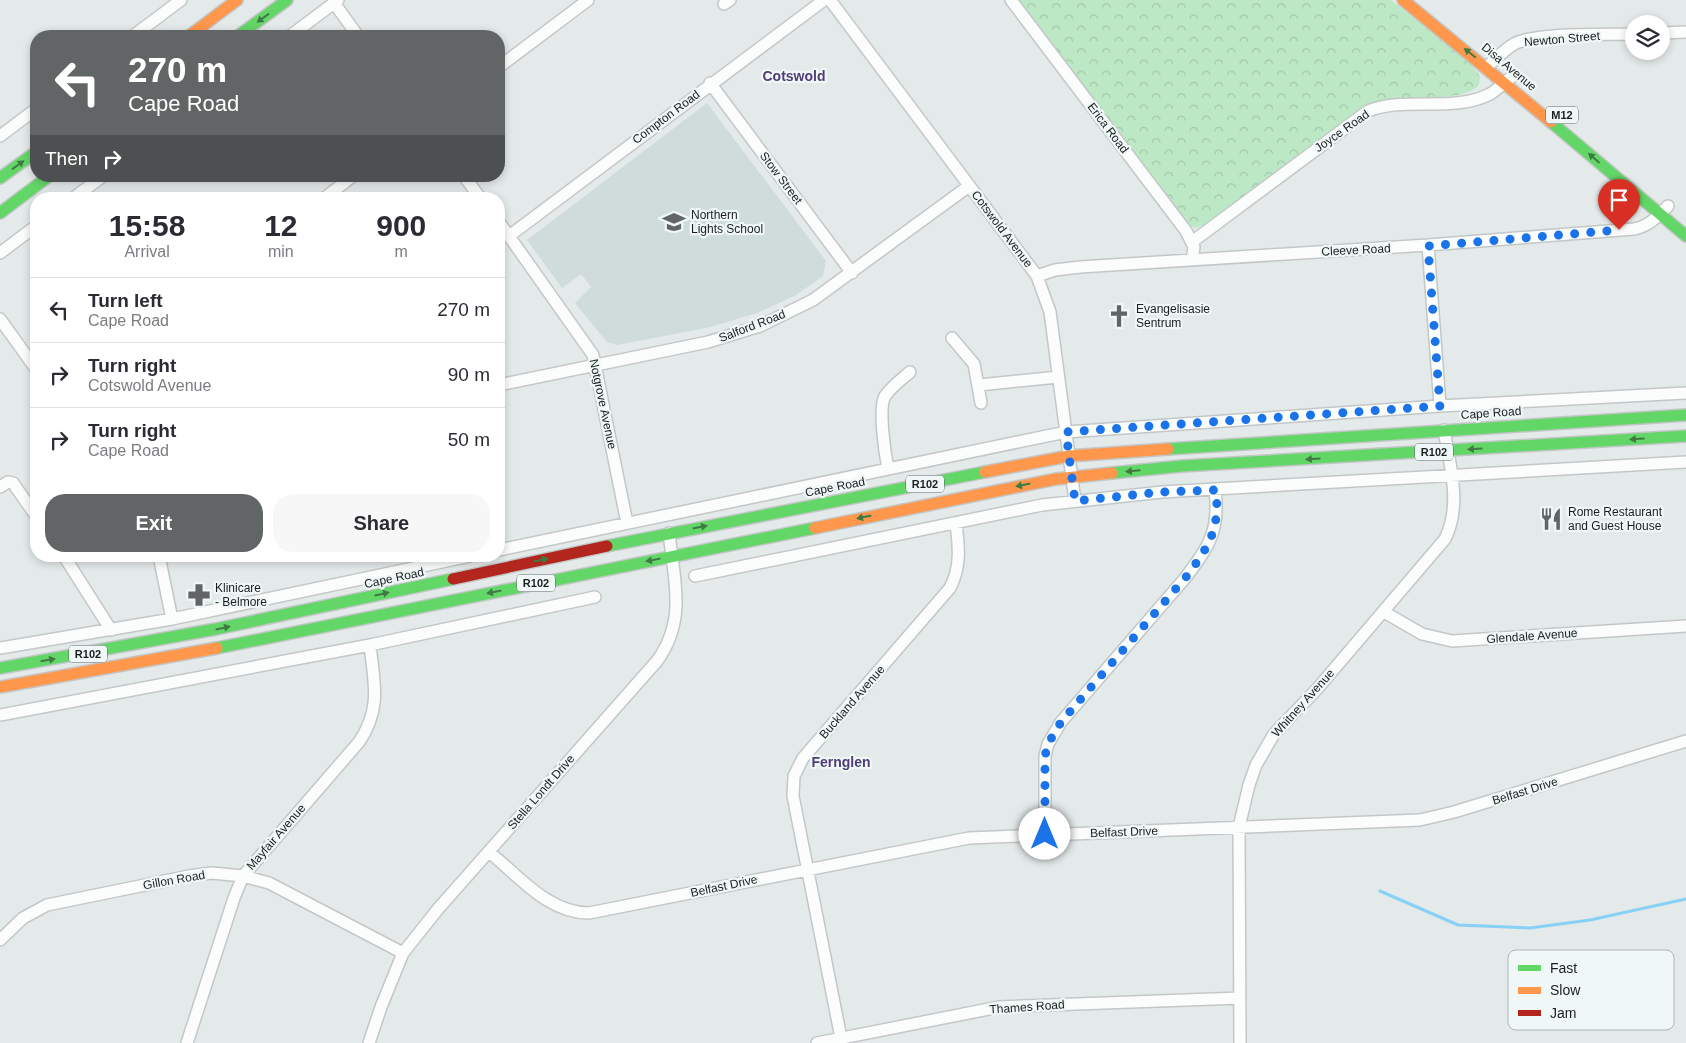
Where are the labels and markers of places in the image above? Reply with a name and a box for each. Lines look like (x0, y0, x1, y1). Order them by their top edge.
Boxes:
pin (1598, 179, 1640, 230)
place label: Northern Lights School (691, 208, 763, 236)
school or university icon: Northern Lights School (661, 209, 687, 235)
place label: Evangelisasie Sentrum (1136, 302, 1210, 330)
church icon: Evangelisasie Sentrum (1106, 303, 1132, 329)
place label: Rome Restaurant and Guest House (1568, 505, 1663, 533)
restaurant icon: Rome Restaurant and Guest House (1538, 506, 1564, 532)
place label: Klinicare - Belmore (215, 581, 267, 609)
pharmacy icon: Klinicare - Belmore (186, 582, 212, 608)

